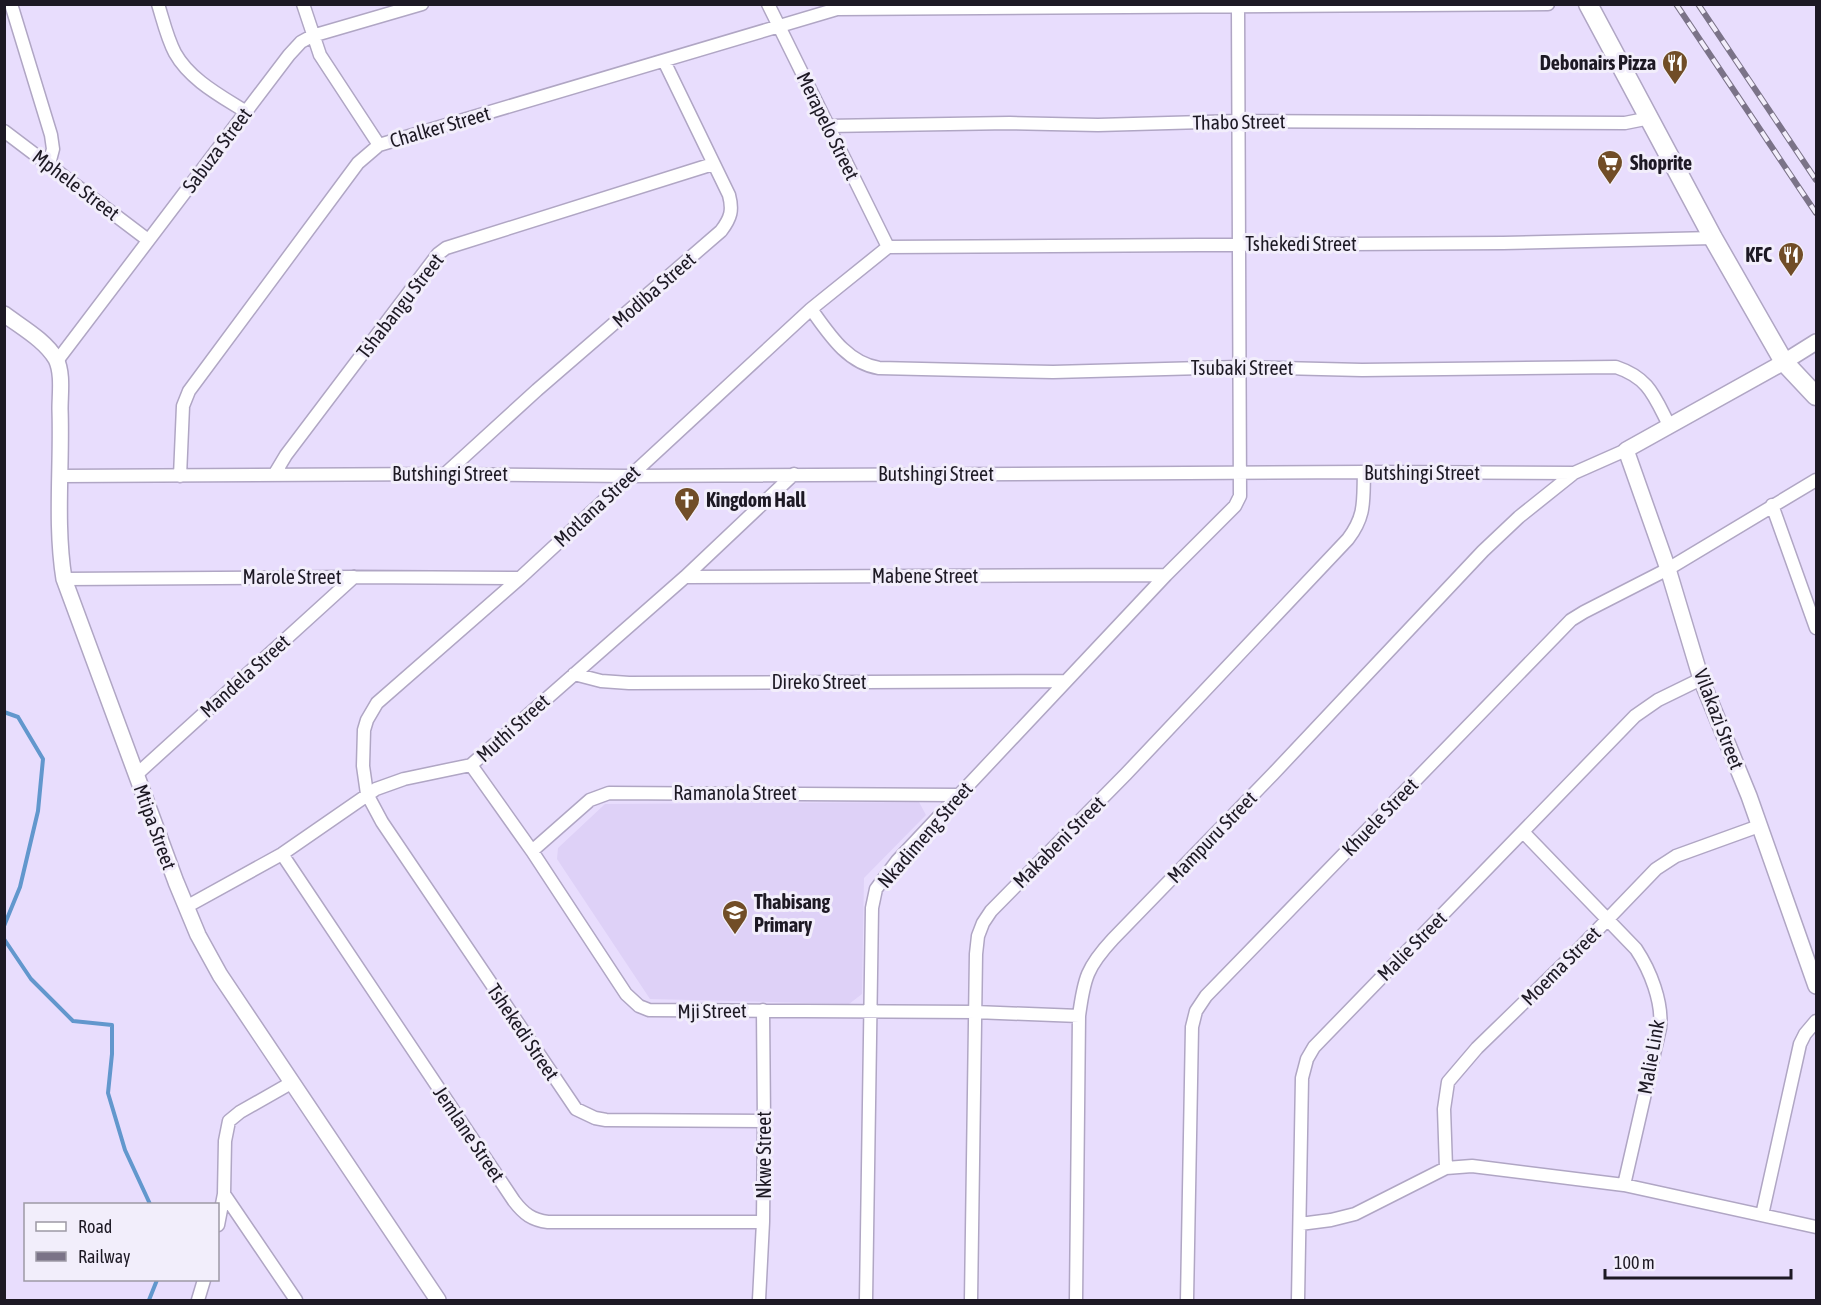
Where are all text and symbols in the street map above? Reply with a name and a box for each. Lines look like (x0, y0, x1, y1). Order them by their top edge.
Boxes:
restaurant icon: Debonairs Pizza (1660, 48, 1690, 86)
place label: Debonairs Pizza (1540, 51, 1656, 74)
street label: Merapelo Street (792, 68, 865, 184)
street label: Chalker Street (387, 101, 493, 152)
street label: Sabuza Street (177, 103, 256, 197)
street label: Thabo Street (1192, 109, 1286, 134)
street label: Mphele Street (28, 145, 124, 225)
supermarket icon: Shoprite (1595, 148, 1625, 186)
place label: Shoprite (1630, 151, 1692, 174)
street label: Tshekedi Street (1245, 232, 1357, 255)
restaurant icon: KFC (1776, 240, 1806, 278)
place label: KFC (1745, 243, 1772, 266)
street label: Modiba Street (608, 247, 700, 332)
street label: Tshabangu Street (351, 248, 448, 363)
street label: Tsubaki Street (1191, 356, 1293, 379)
street label: Motlana Street (549, 460, 644, 551)
street label: Butshingi Street (1364, 461, 1480, 484)
street label: Butshingi Street (392, 462, 508, 485)
street label: Butshingi Street (878, 462, 994, 485)
church icon: Kingdom Hall (672, 485, 702, 523)
place label: Kingdom Hall (706, 488, 807, 511)
street label: Mabene Street (872, 564, 979, 587)
street label: Marole Street (243, 565, 342, 588)
street label: Mandela Street (195, 629, 294, 722)
street label: Vilakazi Street (1690, 665, 1749, 772)
street label: Direko Street (771, 670, 867, 693)
street label: Muthi Street (472, 689, 554, 766)
street label: Khuele Street (1337, 773, 1422, 860)
street label: Nkadimeng Street (873, 777, 977, 892)
street label: Mtipa Street (129, 781, 182, 873)
street label: Ramanola Street (673, 781, 797, 804)
street label: Mampuru Street (1162, 786, 1261, 887)
street label: Makabeni Street (1008, 791, 1109, 892)
place label: Thabisang Primary (754, 890, 831, 936)
school or university icon: Thabisang Primary (720, 898, 750, 936)
street label: Malie Street (1372, 906, 1451, 985)
street label: Moema Street (1516, 921, 1605, 1010)
street label: Tshekedi Street (483, 979, 564, 1085)
street label: Mji Street (677, 998, 747, 1023)
street label: Malie Link (1633, 1018, 1668, 1096)
street label: Jemlane Street (429, 1082, 510, 1186)
street label: Nkwe Street (752, 1111, 775, 1199)
legend (24, 1203, 219, 1281)
text: Road (78, 1216, 112, 1237)
scale bar (1605, 1242, 1791, 1280)
text: Railway (78, 1246, 130, 1267)
text: 100 m (1614, 1252, 1655, 1273)

